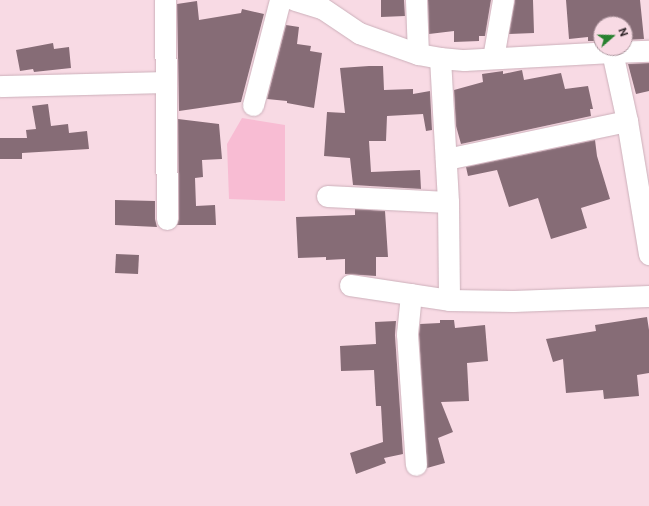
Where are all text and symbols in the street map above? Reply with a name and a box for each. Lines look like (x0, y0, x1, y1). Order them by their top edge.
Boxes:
north arrow (593, 16, 633, 56)
text: N (616, 26, 631, 38)

